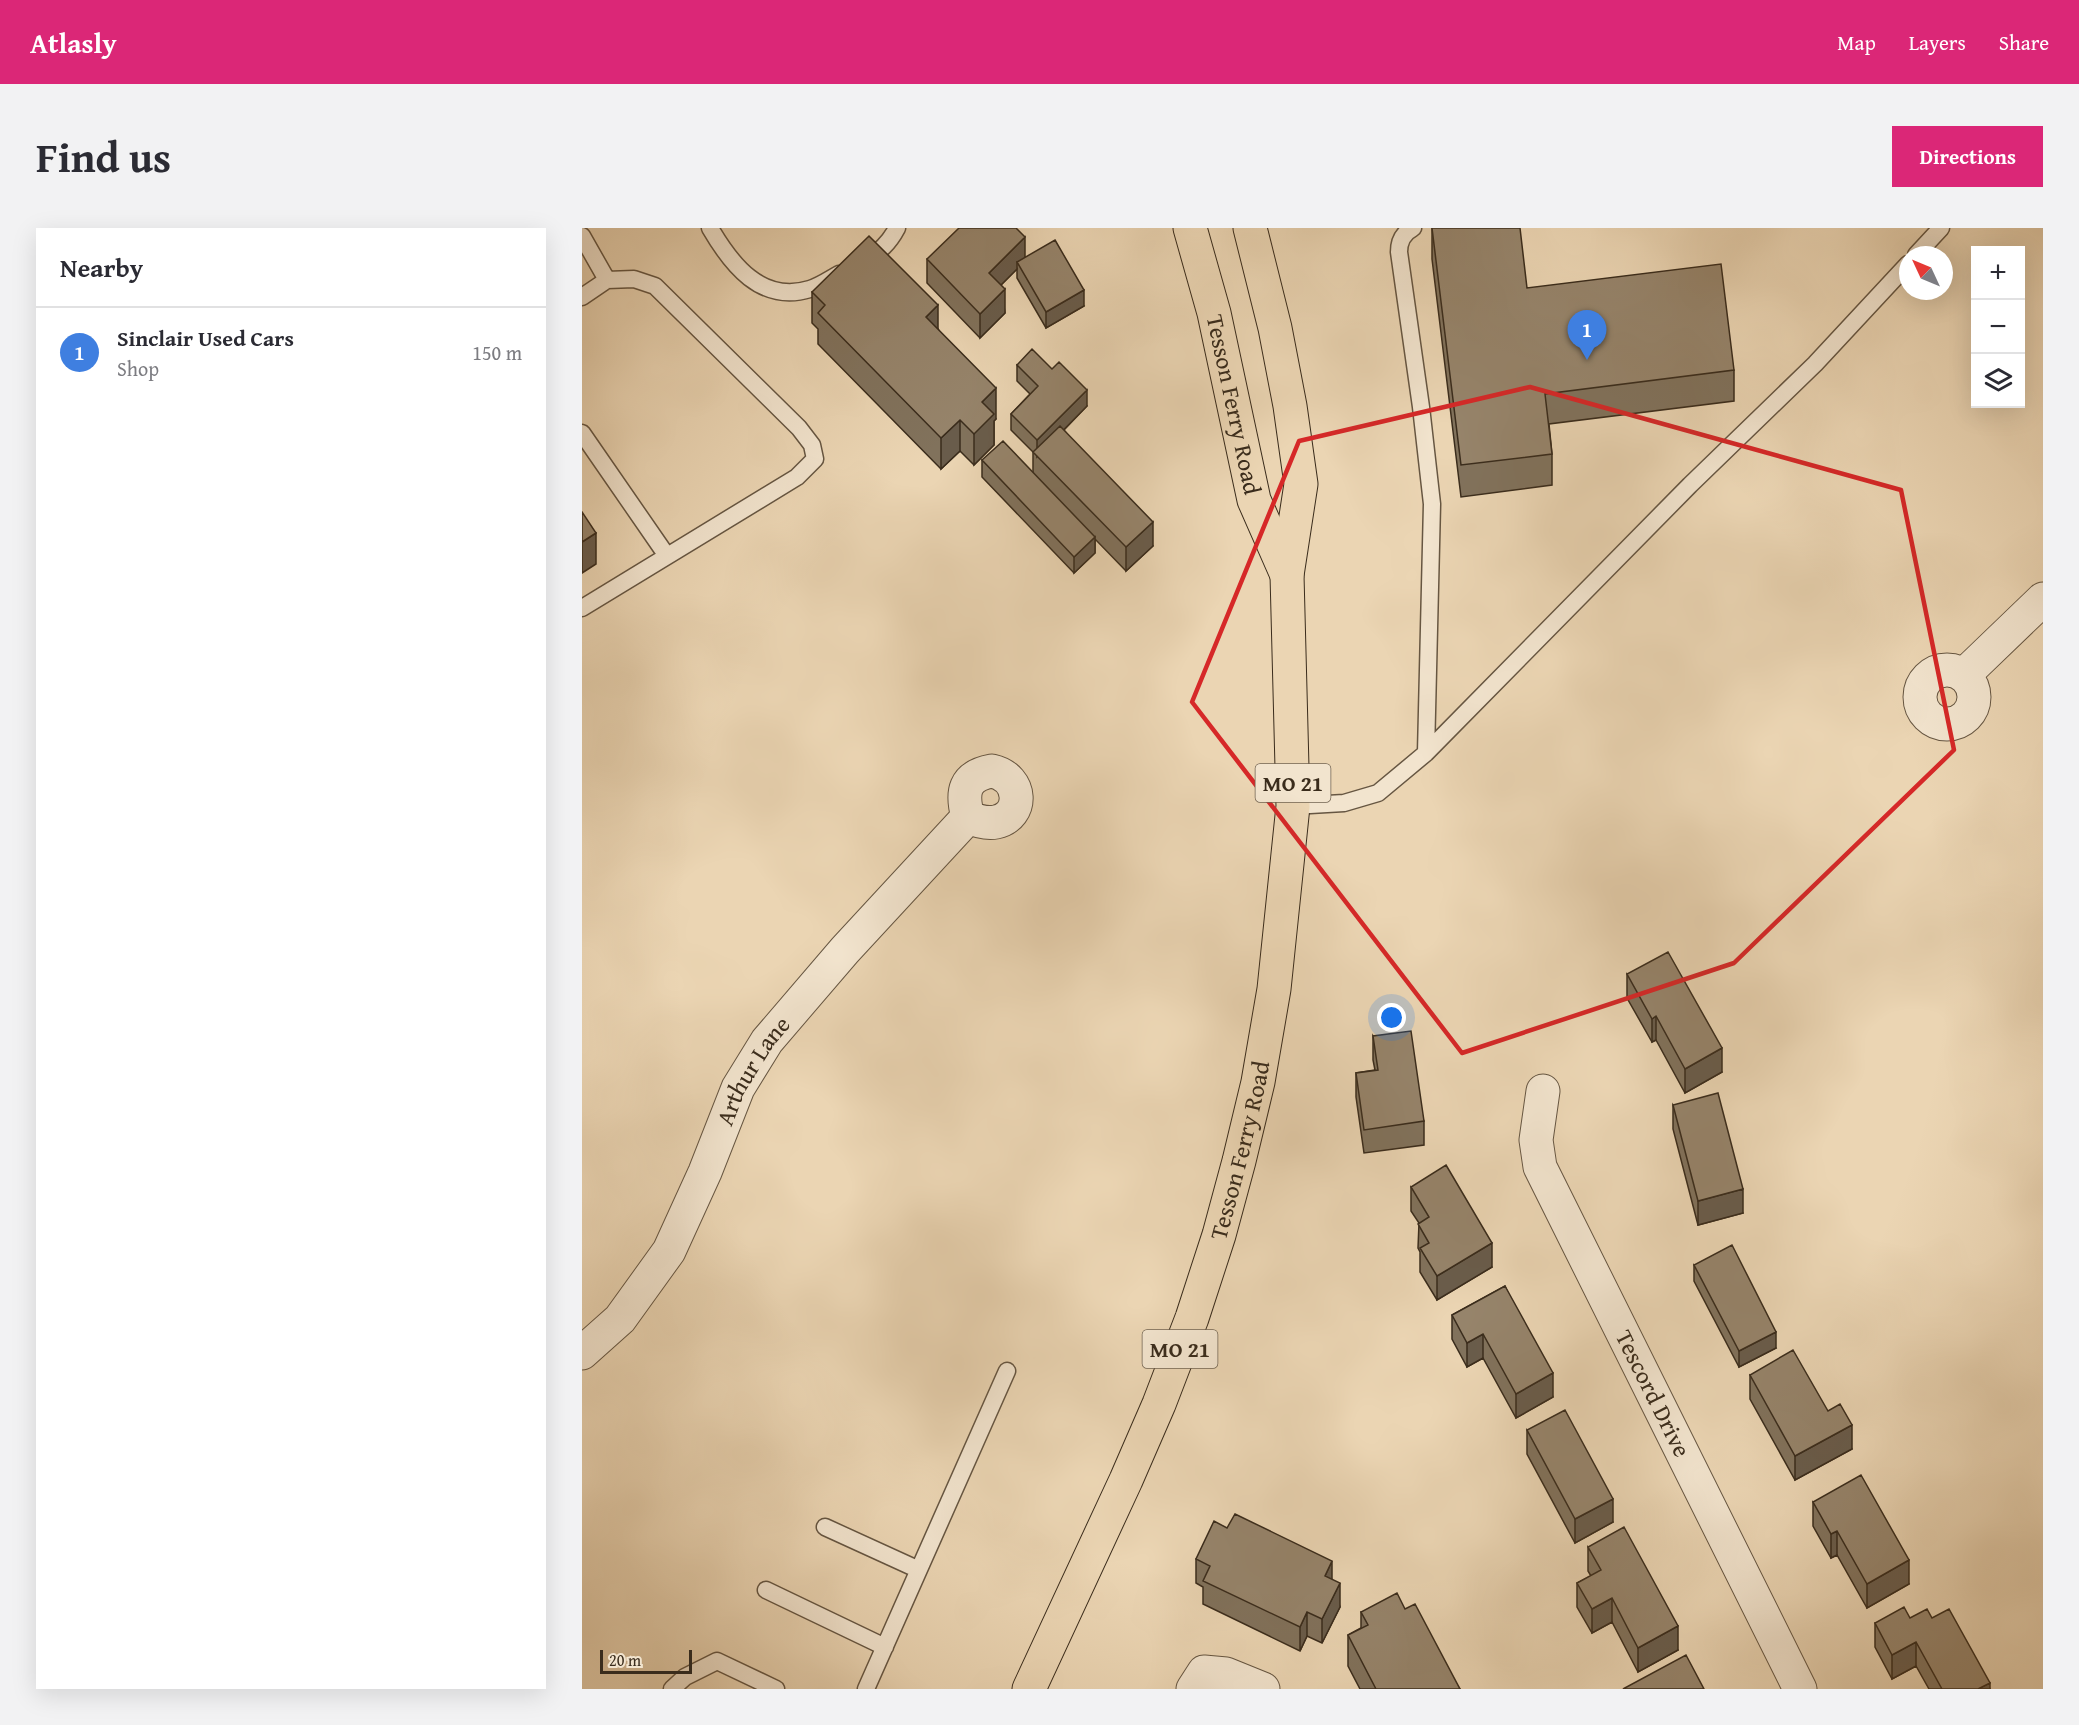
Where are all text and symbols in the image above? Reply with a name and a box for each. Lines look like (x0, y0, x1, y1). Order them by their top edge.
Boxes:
text: Atlasly (30, 22, 117, 63)
text: Map (1837, 27, 1876, 58)
text: Layers (1909, 27, 1966, 58)
text: Share (1999, 27, 2049, 58)
text: Find us (36, 126, 171, 187)
button: Directions (1892, 126, 2043, 187)
north arrow (1899, 246, 1953, 300)
map controls (1971, 246, 2025, 408)
button: + (1971, 246, 2025, 300)
text: Nearby (60, 248, 143, 287)
button: − (1971, 300, 2025, 354)
pin: 1 (1568, 310, 1606, 360)
street label: Tesson Ferry Road (1198, 311, 1270, 498)
text: Sinclair Used Cars (117, 322, 294, 354)
text: 1 (74, 338, 85, 367)
text: 150 m (472, 338, 522, 367)
text: Shop (117, 354, 159, 383)
button: layers (1971, 354, 2025, 408)
road number: MO 21 (1256, 764, 1330, 802)
your location (1377, 1003, 1406, 1032)
street label: Arthur Lane (707, 1008, 798, 1131)
street label: Tesson Ferry Road (1201, 1058, 1278, 1244)
street label: Tescord Drive (1607, 1324, 1700, 1463)
road number: MO 21 (1142, 1330, 1218, 1368)
scale bar (600, 1647, 692, 1674)
text: 20 m (609, 1648, 641, 1672)

